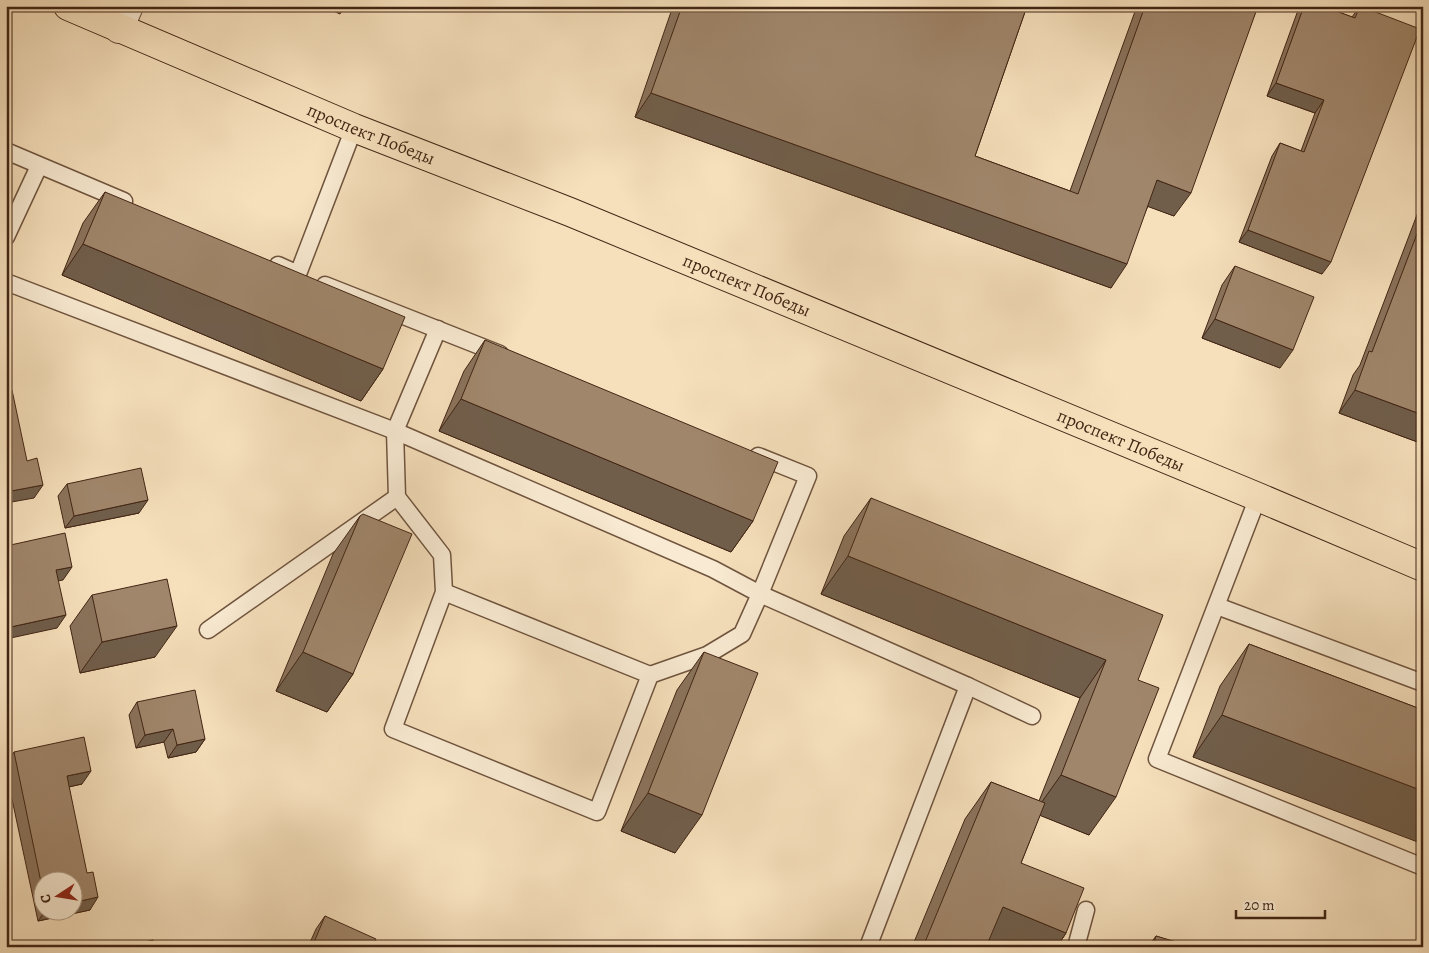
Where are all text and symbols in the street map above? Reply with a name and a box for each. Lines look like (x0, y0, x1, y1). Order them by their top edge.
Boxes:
street label: проспект Победы (303, 97, 439, 170)
street label: проспект Победы (679, 248, 814, 322)
street label: проспект Победы (1053, 403, 1188, 477)
north arrow (32, 870, 82, 920)
scale bar (1236, 888, 1325, 920)
text: С (36, 892, 56, 905)
text: 20 m (1244, 895, 1275, 915)

